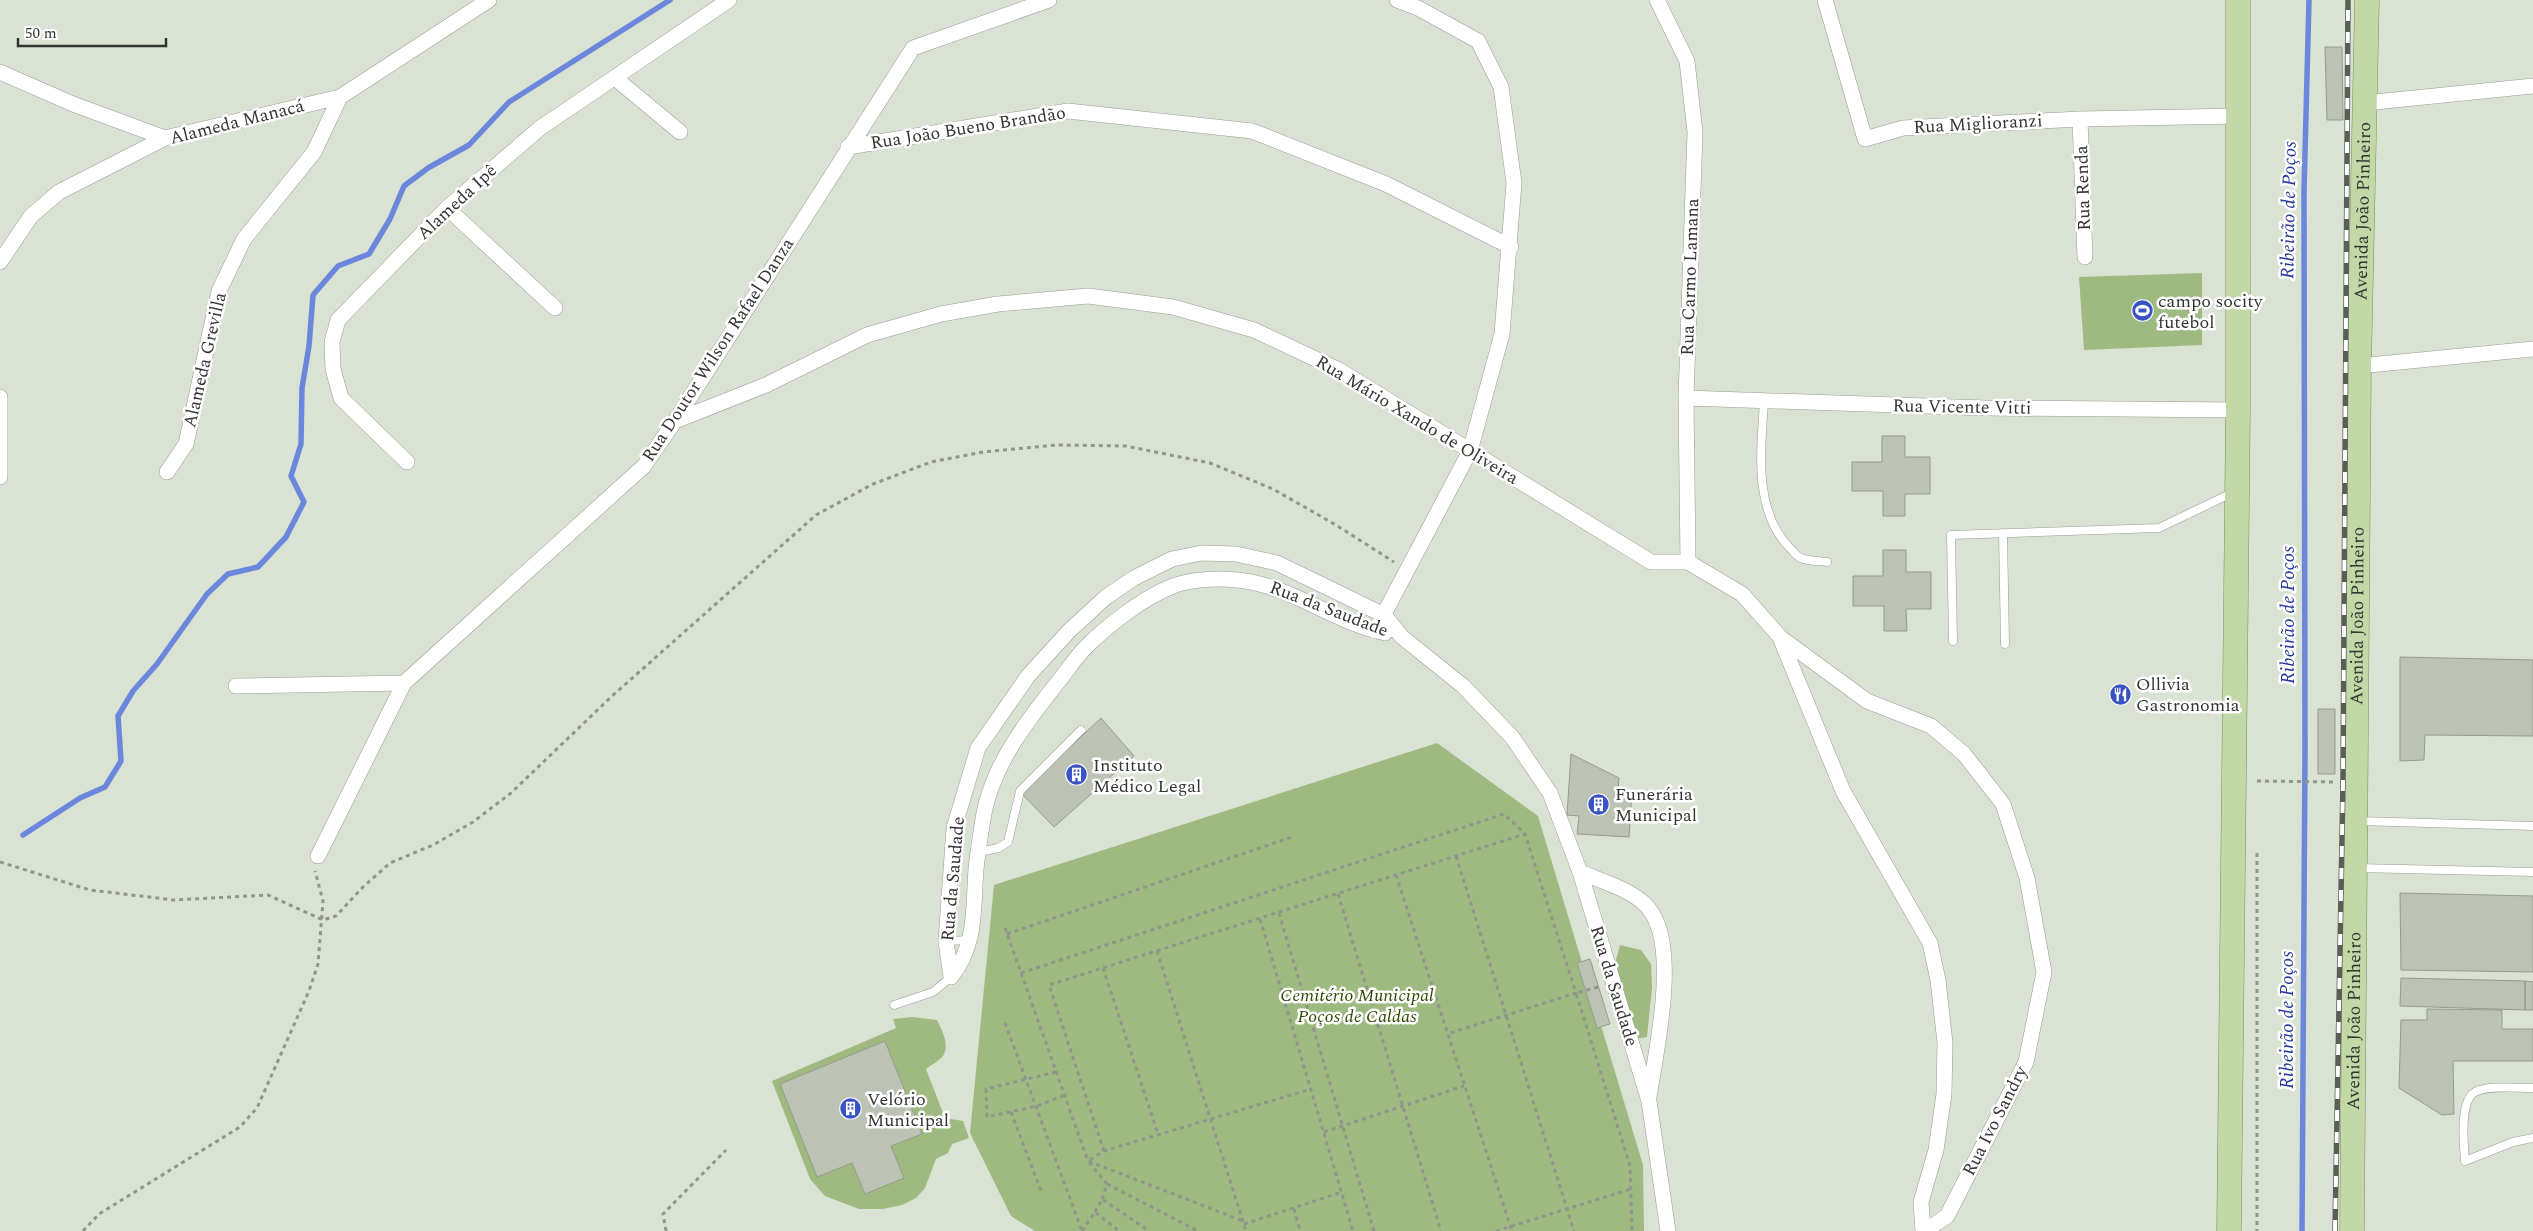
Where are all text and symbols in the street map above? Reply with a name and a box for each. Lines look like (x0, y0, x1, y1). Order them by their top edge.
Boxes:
scale bar (18, 15, 165, 47)
text: 50 m (25, 22, 57, 45)
street label: Alameda Manacá (167, 92, 307, 152)
street label: Rua João Bueno Brandão (869, 99, 1067, 157)
street label: Rua Miglioranzi (1913, 107, 2043, 141)
street label: Avenida João Pinheiro (2347, 122, 2378, 301)
water label: Ribeirão de Poços (2273, 141, 2305, 279)
street label: Rua Renda (2068, 145, 2098, 231)
street label: Alameda Ipê (411, 158, 503, 246)
street label: Rua Carmo Lamana (1674, 198, 1706, 356)
street label: Rua Doutor Wilson Rafael Danza (635, 232, 801, 467)
place label: campo socity futebol (2158, 288, 2264, 336)
street label: Alameda Grevilla (176, 289, 234, 430)
sports icon: campo socity futebol (2130, 299, 2154, 323)
street label: Rua Mário Xando de Oliveira (1310, 348, 1524, 492)
street label: Rua Vicente Vitti (1892, 392, 2032, 422)
street label: Avenida João Pinheiro (2343, 527, 2371, 705)
water label: Ribeirão de Poços (2274, 546, 2303, 684)
street label: Rua da Saudade (1266, 574, 1392, 644)
place label: Ollivia Gastronomia (2136, 671, 2240, 719)
restaurant icon: Ollivia Gastronomia (2108, 682, 2132, 706)
place label: Instituto Médico Legal (1093, 752, 1201, 800)
building icon: Instituto Médico Legal (1065, 763, 1089, 787)
place label: Funerária Municipal (1615, 781, 1697, 829)
building icon: Funerária Municipal (1587, 792, 1611, 816)
street label: Rua da Saudade (934, 815, 972, 943)
street label: Rua da Saudade (1583, 922, 1645, 1050)
street label: Avenida João Pinheiro (2339, 932, 2368, 1110)
water label: Ribeirão de Poços (2273, 951, 2302, 1089)
park label: Cemitério Municipal Poços de Caldas (1280, 982, 1434, 1030)
street label: Rua Ivo Sandry (1956, 1060, 2035, 1181)
place label: Velório Municipal (867, 1086, 949, 1134)
building icon: Velório Municipal (839, 1097, 863, 1121)

